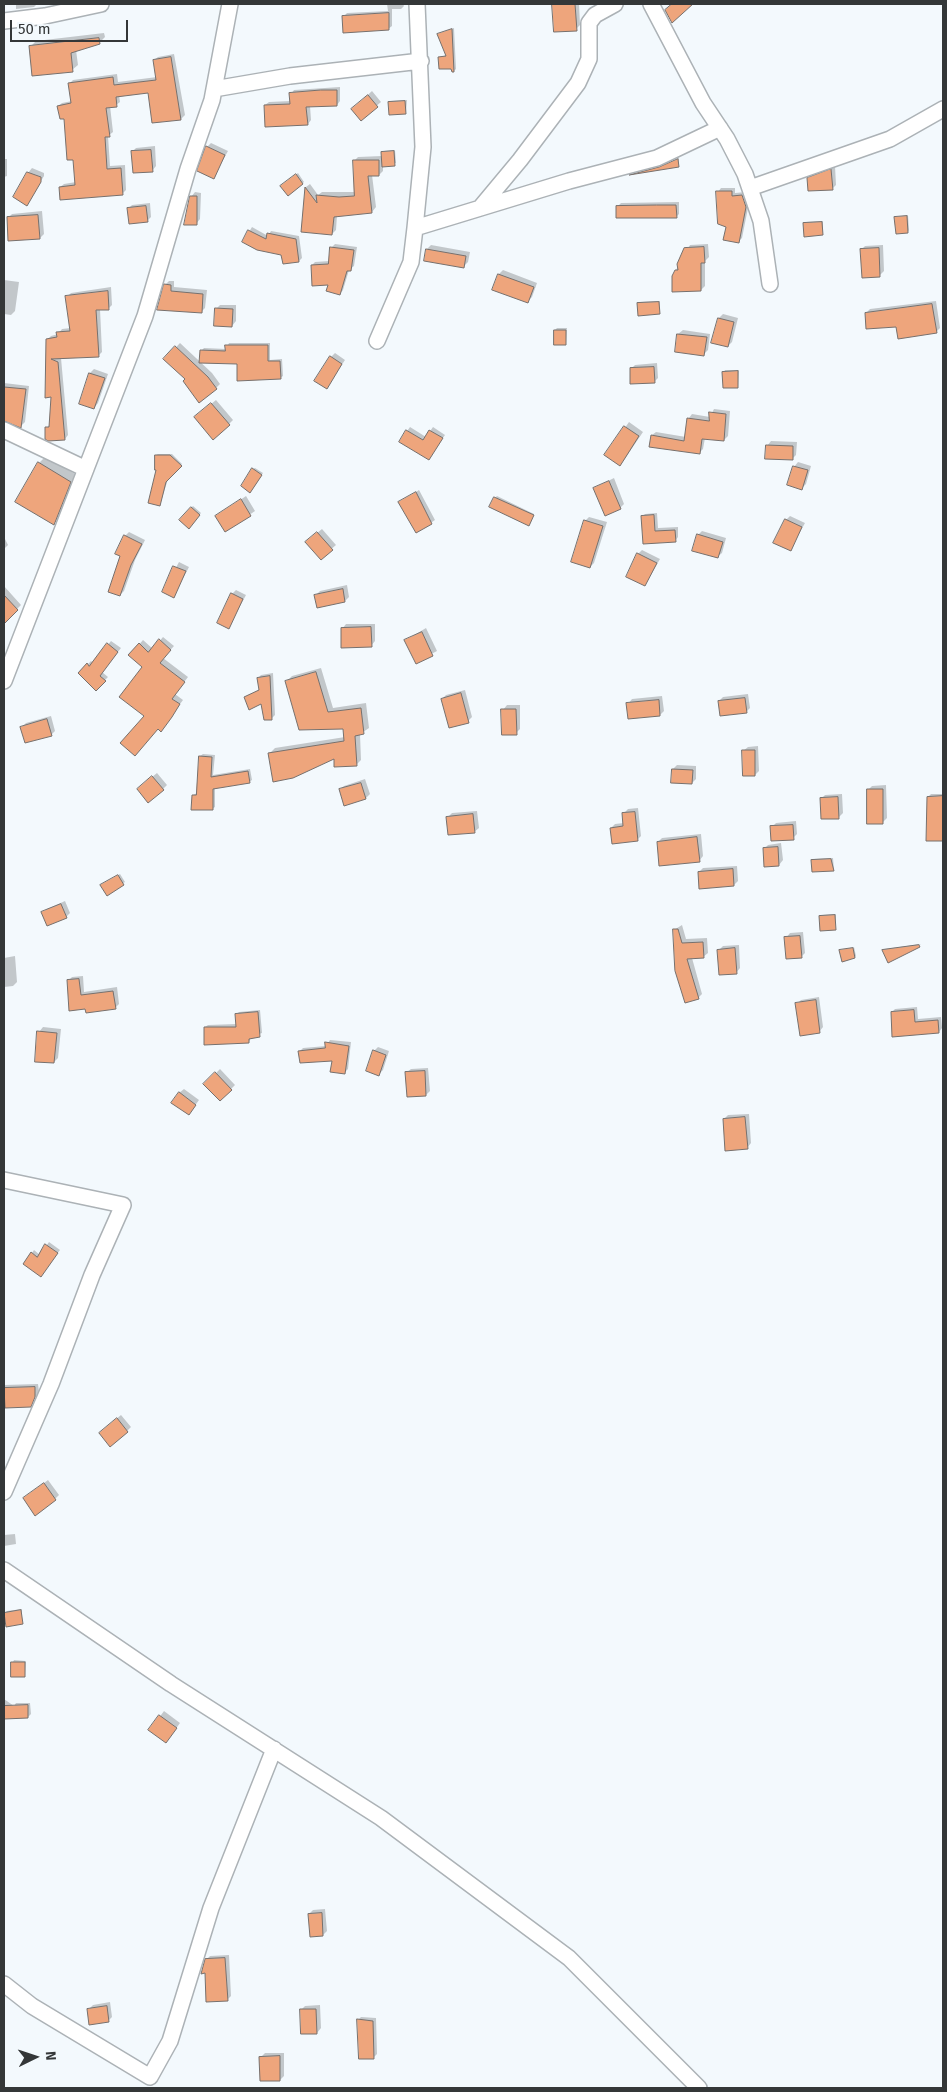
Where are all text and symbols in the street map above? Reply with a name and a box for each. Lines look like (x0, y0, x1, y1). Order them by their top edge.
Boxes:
scale bar (12, 10, 130, 42)
text: 50 m (18, 20, 51, 38)
north arrow (10, 2032, 60, 2082)
text: N (42, 2051, 59, 2061)

